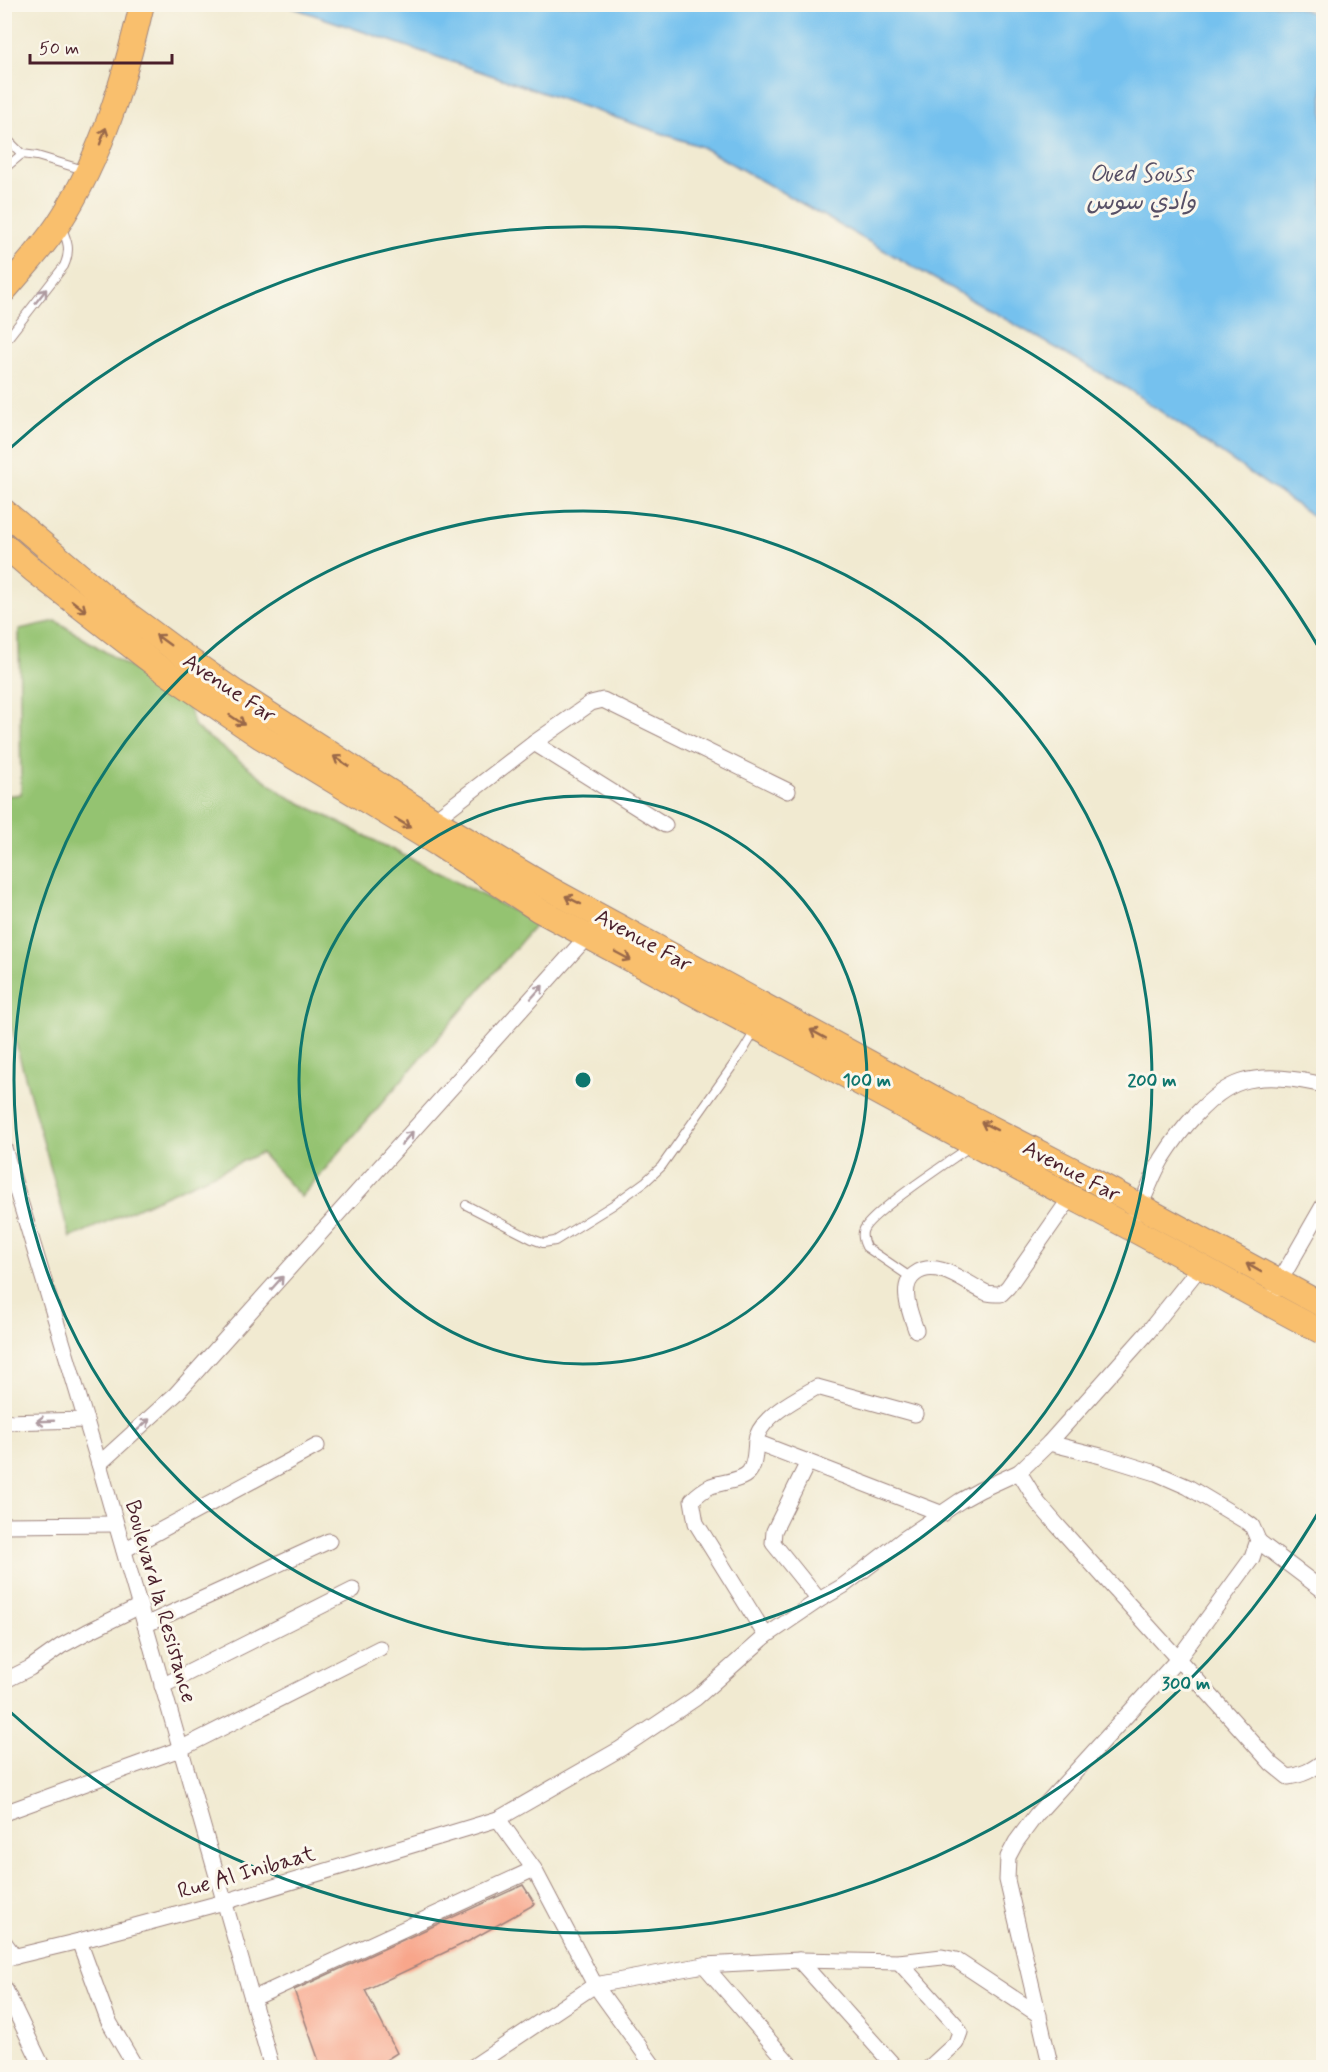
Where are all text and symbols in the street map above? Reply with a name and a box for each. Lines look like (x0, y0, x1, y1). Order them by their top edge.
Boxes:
scale bar (30, 27, 172, 65)
text: 50 m (39, 37, 79, 61)
one-way arrow (98, 127, 109, 146)
water label: Oued Souss وادي سوس (1086, 159, 1196, 218)
one-way arrow (34, 289, 47, 305)
one-way arrow (71, 599, 87, 612)
one-way arrow (155, 634, 171, 646)
street label: Avenue Far (177, 647, 282, 731)
one-way arrow (228, 714, 245, 726)
one-way arrow (333, 755, 350, 767)
one-way arrow (394, 817, 411, 829)
one-way arrow (564, 894, 582, 905)
street label: Avenue Far (590, 903, 697, 979)
one-way arrow (614, 951, 632, 962)
one-way arrow (530, 985, 544, 1000)
one-way arrow (809, 1028, 827, 1039)
text: 100 m (843, 1069, 891, 1093)
text: 200 m (1127, 1069, 1177, 1093)
centre of rings (573, 1070, 593, 1090)
one-way arrow (981, 1120, 999, 1132)
one-way arrow (400, 1131, 414, 1146)
street label: Avenue Far (1018, 1134, 1125, 1210)
one-way arrow (1246, 1261, 1263, 1273)
one-way arrow (270, 1276, 284, 1291)
one-way arrow (36, 1415, 56, 1427)
one-way arrow (136, 1418, 151, 1432)
street label: Boulevard la Resistance (118, 1497, 202, 1706)
text: 300 m (1162, 1672, 1210, 1696)
street label: Rue Al Inibaat (175, 1840, 319, 1906)

